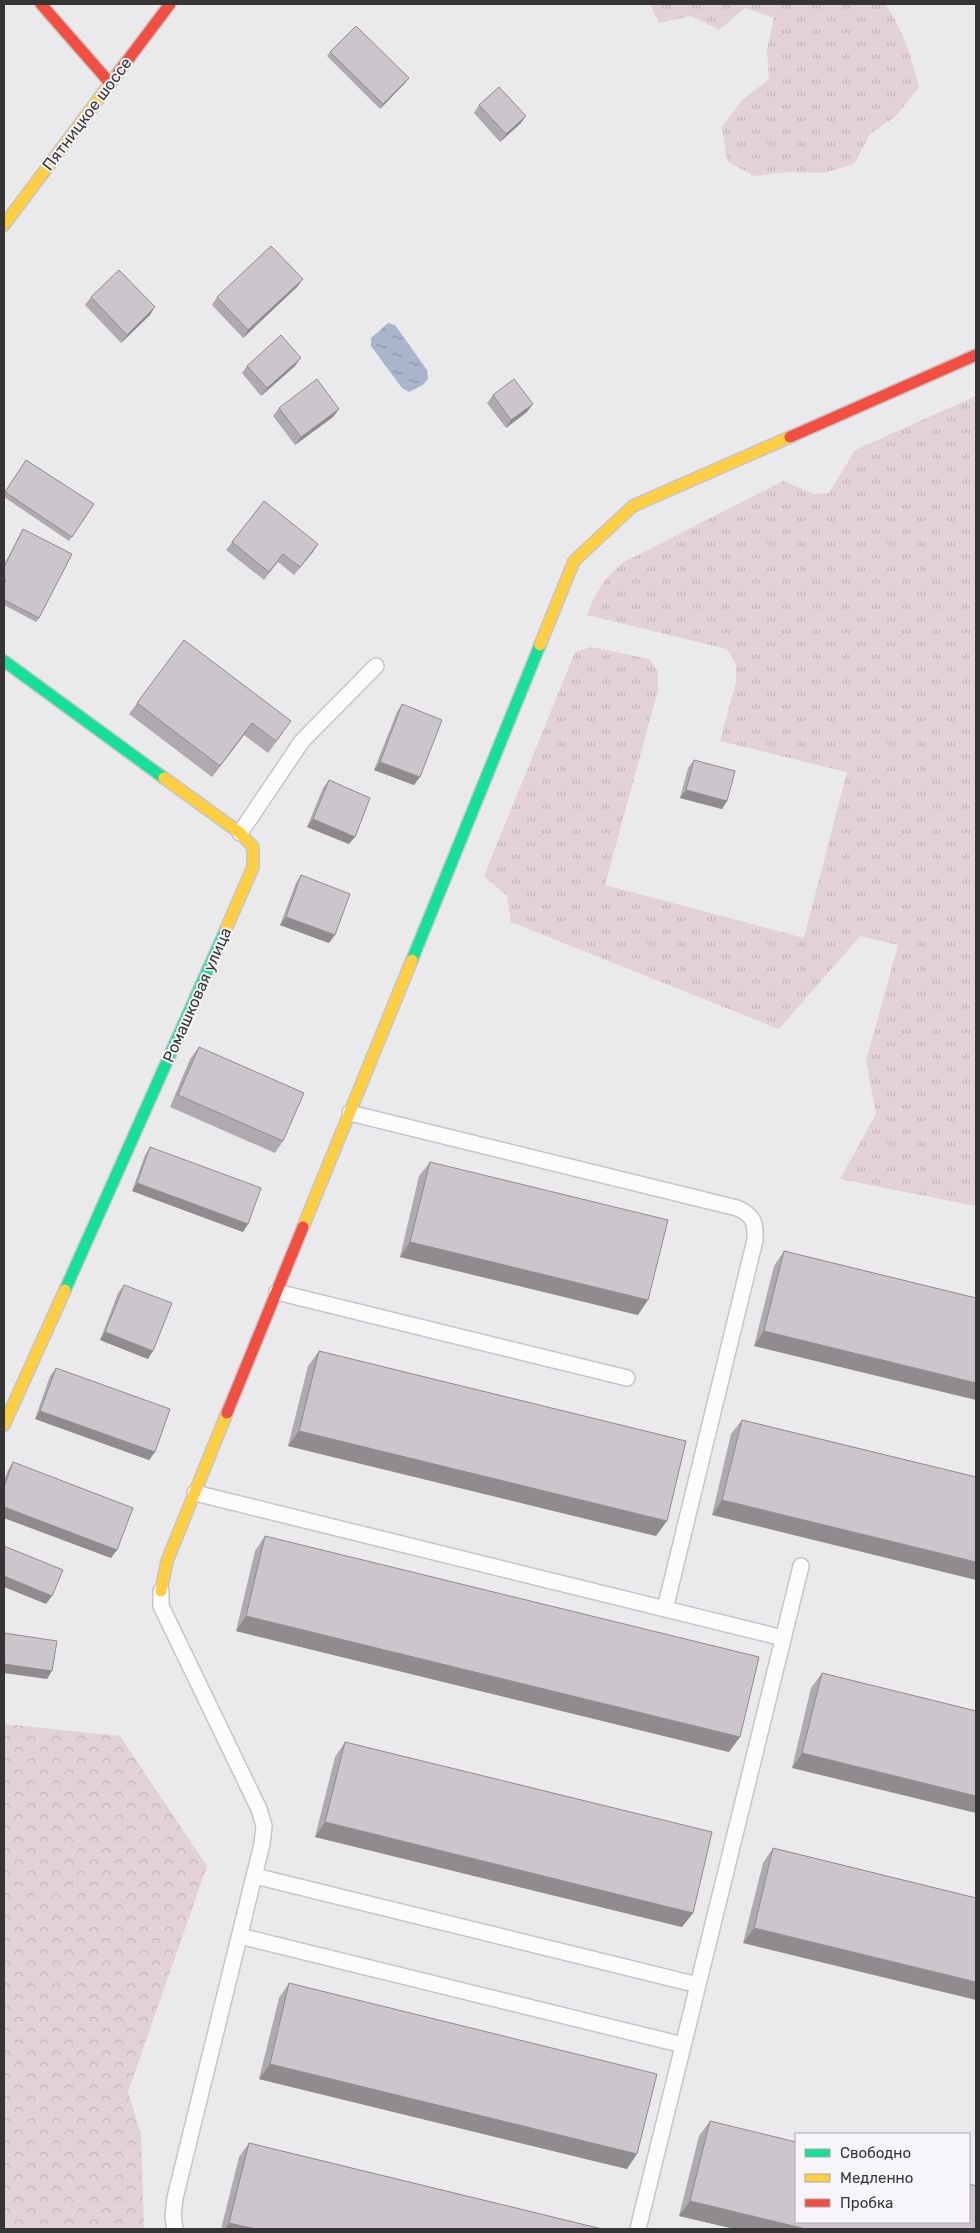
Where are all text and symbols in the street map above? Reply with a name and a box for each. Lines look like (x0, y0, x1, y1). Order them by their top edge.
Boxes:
street label: Пятницкое шоссе (38, 54, 136, 174)
street label: Ромашковая улица (159, 925, 235, 1065)
legend (795, 2133, 970, 2223)
text: Свободно (840, 2144, 911, 2162)
text: Медленно (840, 2169, 913, 2187)
text: Пробка (840, 2194, 893, 2212)

